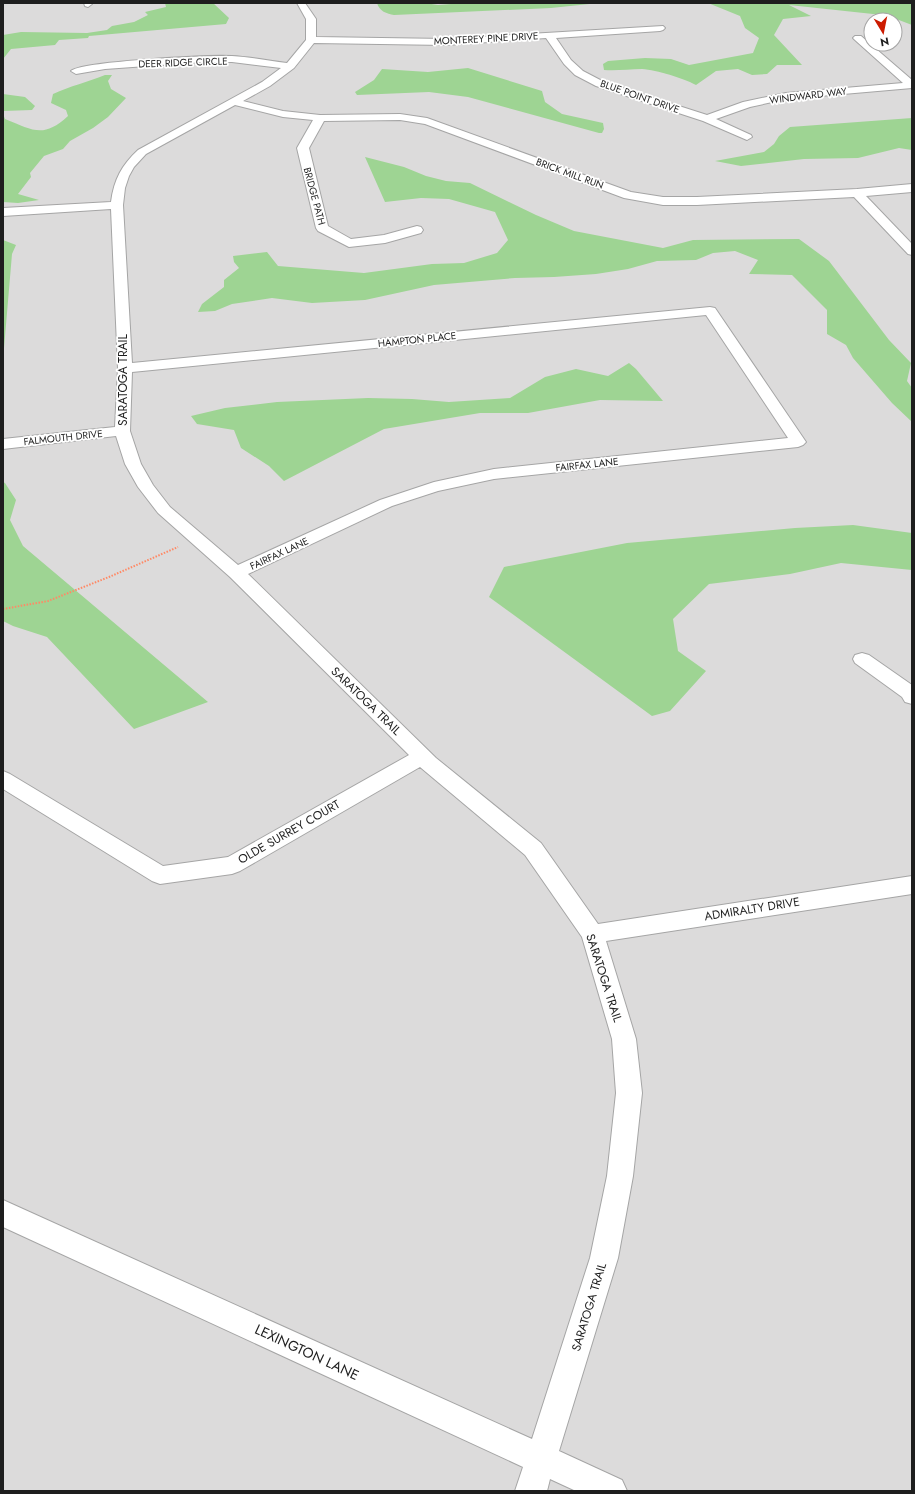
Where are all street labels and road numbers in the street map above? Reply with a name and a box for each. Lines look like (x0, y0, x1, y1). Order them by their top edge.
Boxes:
street label: MONTEREY PINE DRIVE (433, 28, 539, 49)
street label: DEER RIDGE CIRCLE (138, 53, 228, 72)
street label: BLUE POINT DRIVE (598, 76, 682, 117)
street label: WINDWARD WAY (768, 83, 848, 108)
street label: BRICK MILL RUN (534, 154, 606, 193)
street label: BRIDGE PATH (300, 166, 329, 227)
street label: HAMPTON PLACE (377, 328, 457, 351)
street label: SARATOGA TRAIL (114, 334, 132, 426)
street label: FALMOUTH DRIVE (23, 426, 103, 449)
street label: FAIRFAX LANE (555, 454, 619, 475)
street label: FAIRFAX LANE (247, 533, 311, 574)
street label: SARATOGA TRAIL (327, 663, 406, 740)
street label: OLDE SURREY COURT (235, 795, 344, 869)
street label: ADMIRALTY DRIVE (703, 893, 801, 925)
street label: SARATOGA TRAIL (581, 932, 627, 1025)
street label: SARATOGA TRAIL (567, 1260, 611, 1354)
street label: LEXINGTON LANE (252, 1319, 362, 1385)

